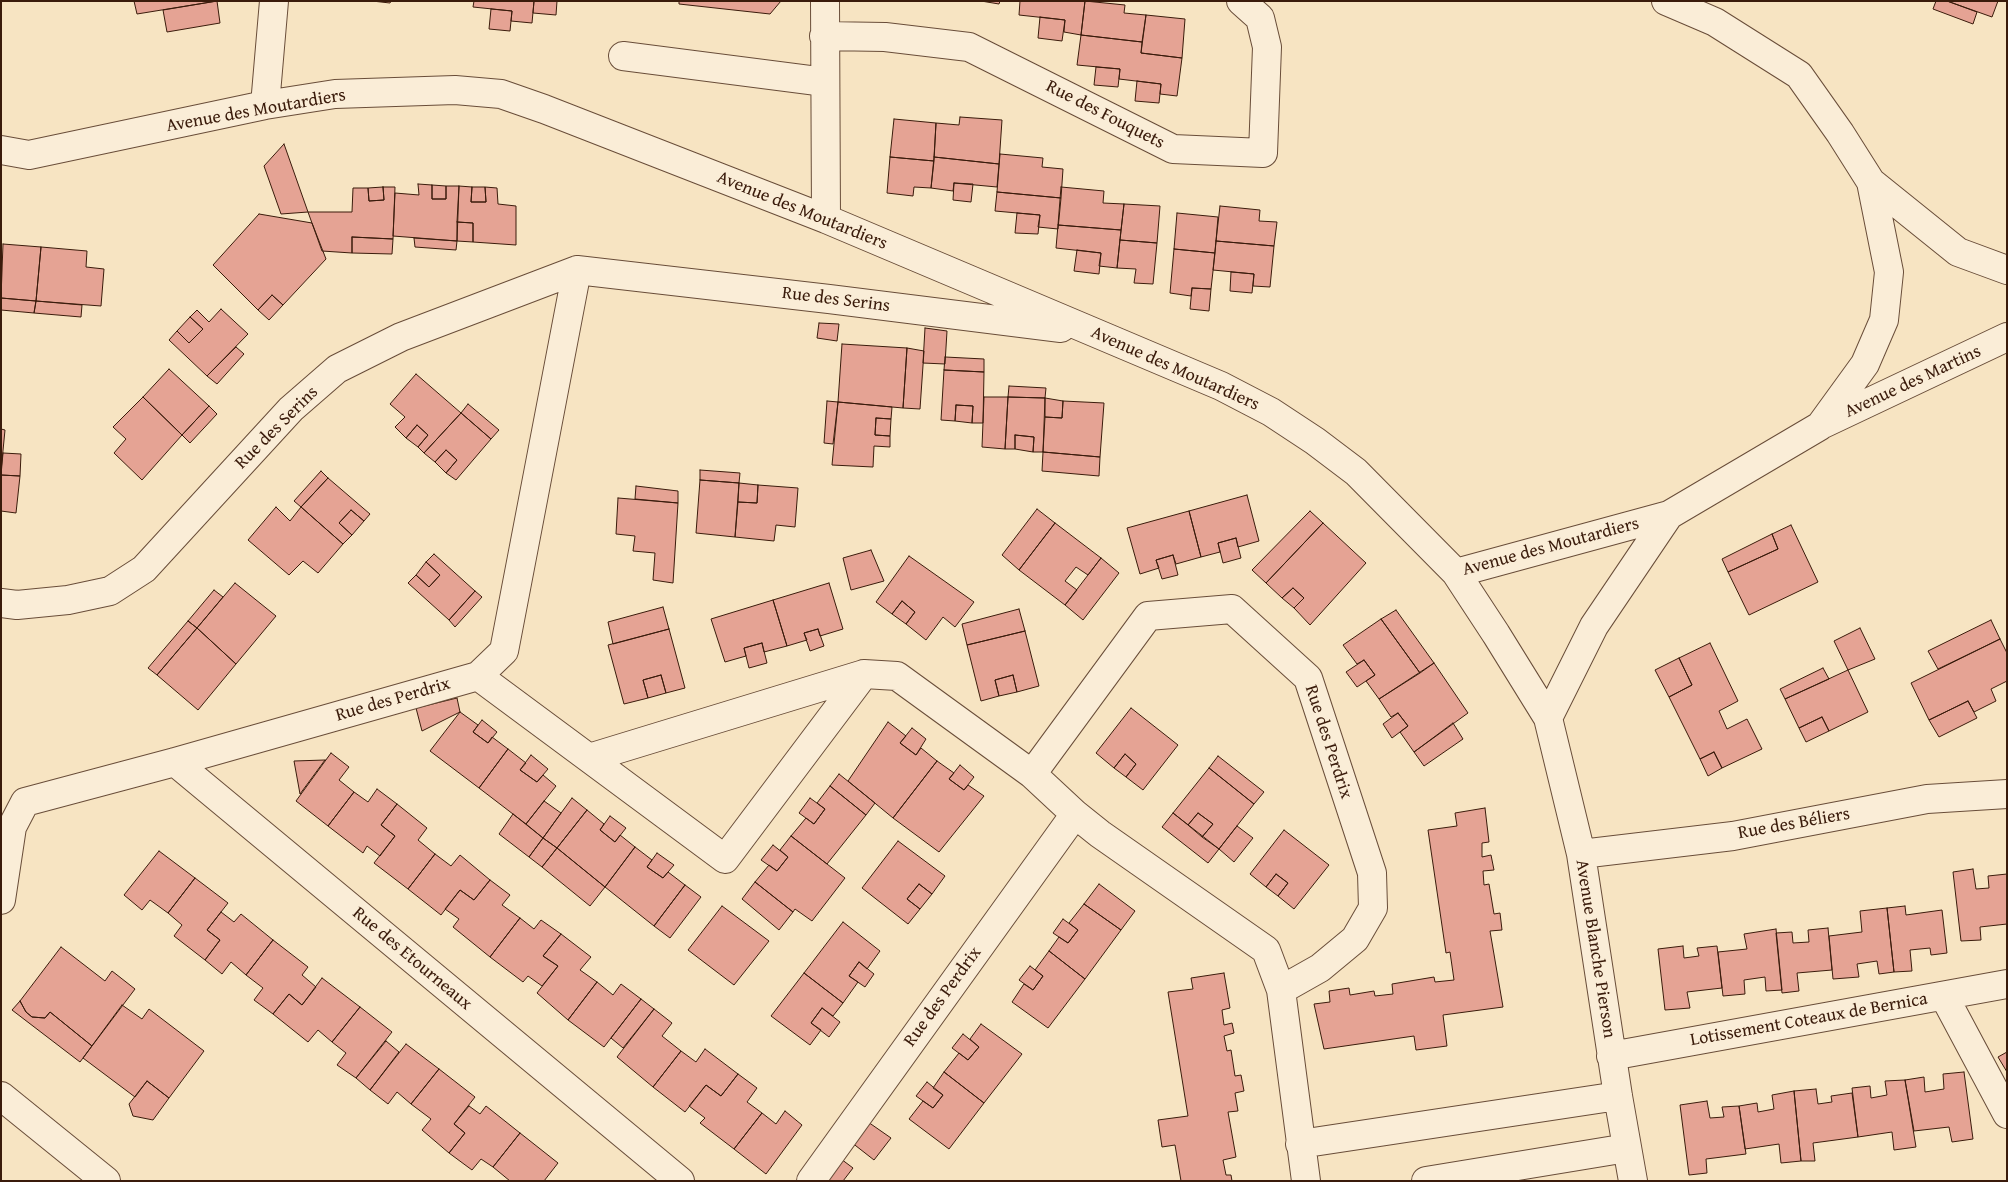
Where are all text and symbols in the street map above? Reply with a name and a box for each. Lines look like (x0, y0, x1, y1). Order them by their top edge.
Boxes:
street label: Rue des Fouquets (1042, 76, 1168, 154)
street label: Avenue des Moutardiers (165, 85, 347, 137)
street label: Avenue des Moutardiers (714, 167, 890, 255)
street label: Rue des Serins (781, 283, 891, 317)
street label: Avenue des Moutardiers (1088, 322, 1262, 416)
street label: Avenue des Martins (1841, 341, 1985, 423)
street label: Rue des Serins (231, 382, 323, 474)
street label: Avenue des Moutardiers (1460, 513, 1642, 581)
street label: Rue des Perdrix (333, 673, 453, 727)
street label: Rue des Perdrix (1299, 682, 1357, 802)
street label: Rue des Béliers (1736, 804, 1852, 844)
street label: Avenue Blanche Pierson (1570, 858, 1620, 1040)
street label: Rue des Etourneaux (348, 903, 476, 1015)
street label: Rue des Perdrix (900, 943, 986, 1051)
street label: Lotissement Coteaux de Bernica (1689, 988, 1929, 1052)

